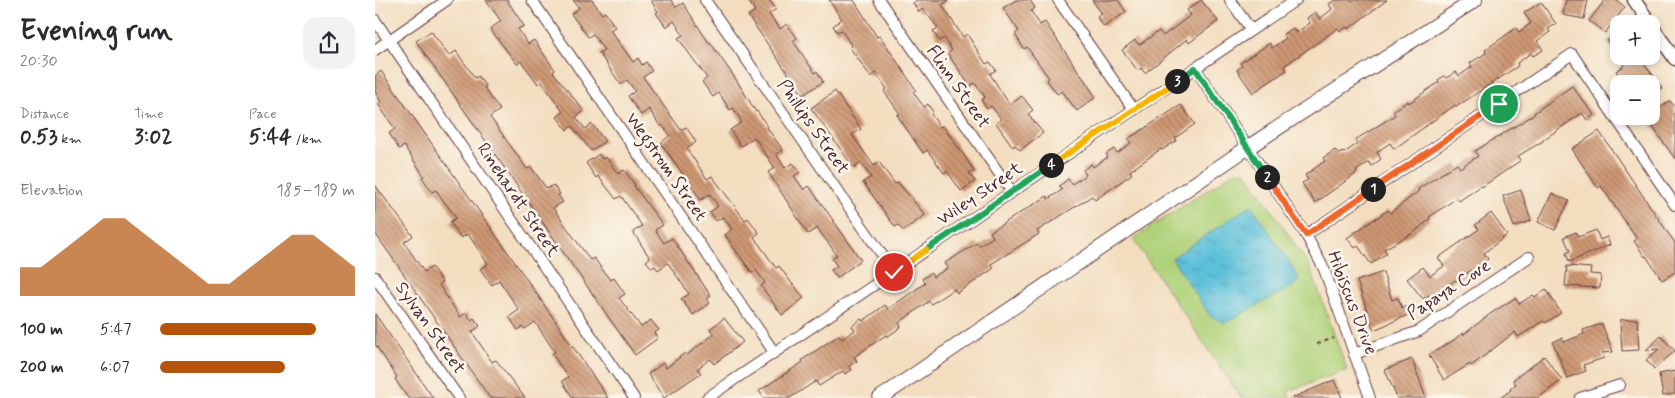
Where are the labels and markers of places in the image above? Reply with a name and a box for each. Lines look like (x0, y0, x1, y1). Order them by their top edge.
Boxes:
pin: 3 (1165, 68, 1189, 94)
pin (1478, 83, 1520, 125)
pin: 4 (1039, 152, 1063, 178)
pin: 2 (1255, 164, 1279, 190)
pin: 1 (1361, 176, 1385, 202)
pin (873, 251, 915, 293)

